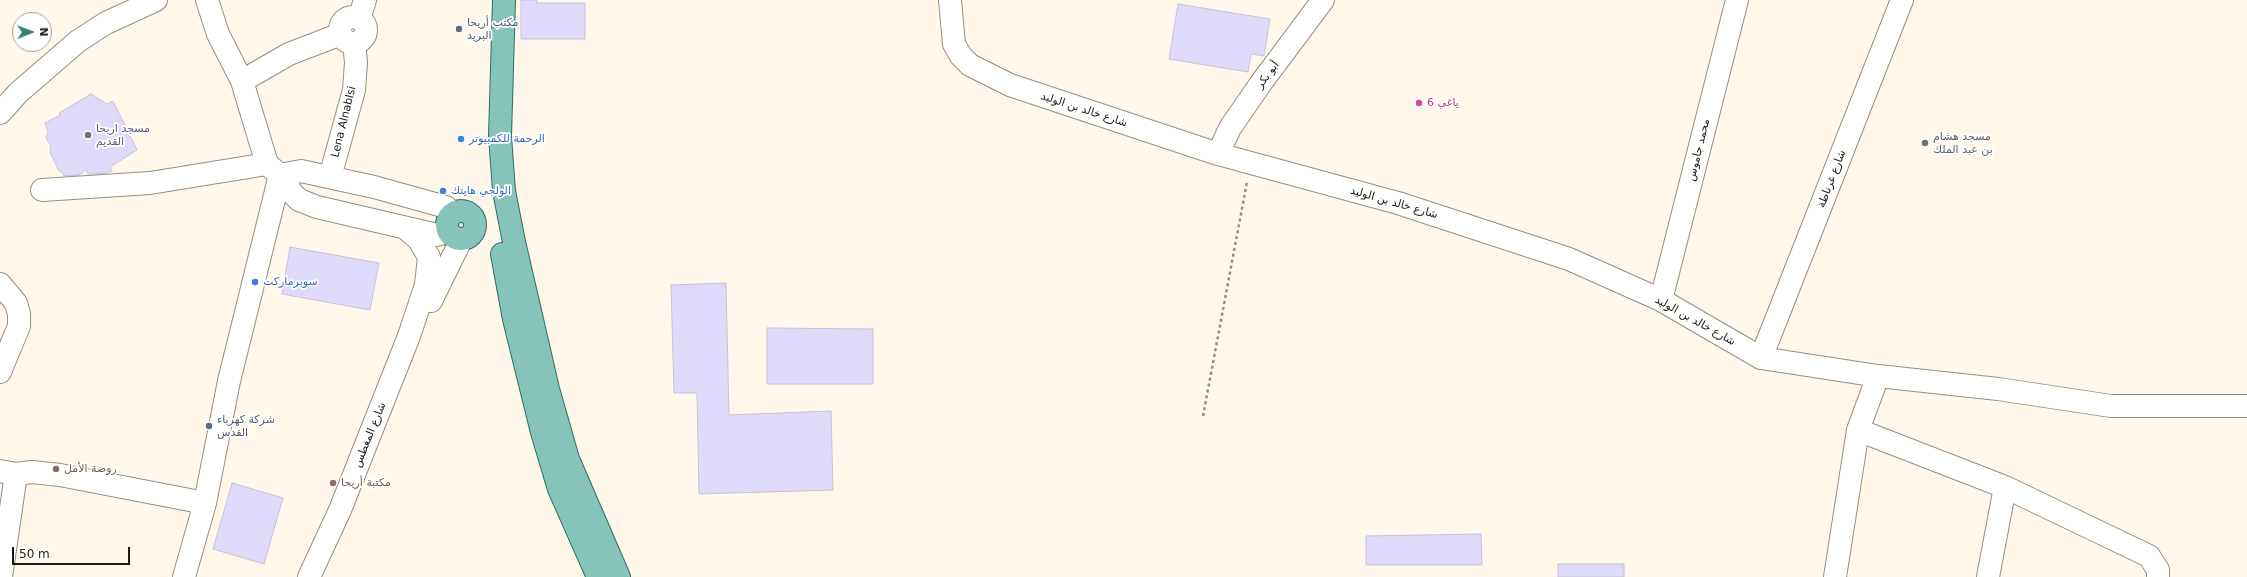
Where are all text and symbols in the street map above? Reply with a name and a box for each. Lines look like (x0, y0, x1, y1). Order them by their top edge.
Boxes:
north arrow (12, 12, 52, 52)
place label: مكتب أريحا البريد (467, 16, 518, 42)
marker: مكتب أريحا البريد (454, 24, 464, 34)
text: N (37, 27, 50, 37)
street label: أبو بكر (1254, 59, 1282, 91)
street label: Lena Alnablsi (329, 85, 359, 159)
street label: شارع خالد بن الوليد (1039, 90, 1129, 130)
place label: ياغي 6 (1427, 96, 1459, 110)
marker: ياغي 6 (1414, 98, 1424, 108)
street label: محمد جاموس (1685, 117, 1713, 183)
place label: مسجد اريحا القديم (96, 122, 150, 148)
marker: مسجد اريحا القديم (83, 130, 93, 140)
place label: مسجد هشام بن عبد الملك (1933, 130, 1993, 156)
place label: الرحمة للكمبيوتر (469, 132, 545, 146)
marker: الرحمة للكمبيوتر (456, 134, 466, 144)
marker: مسجد هشام بن عبد الملك (1920, 138, 1930, 148)
street label: شارع غرناطة (1815, 148, 1849, 210)
place label: الولجي هايتك (451, 184, 511, 198)
street label: شارع خالد بن الوليد (1349, 184, 1439, 222)
marker: الولجي هايتك (438, 186, 448, 196)
place label: سوبرماركت (263, 275, 318, 289)
marker: سوبرماركت (250, 277, 260, 287)
street label: شارع خالد بن الوليد (1652, 293, 1738, 349)
street label: شارع المغطس (351, 401, 389, 469)
place label: شركة كهرباء القدس (217, 413, 275, 439)
marker: شركة كهرباء القدس (204, 421, 214, 431)
place label: روضة الأمل (64, 462, 117, 476)
marker: روضة الأمل (51, 464, 61, 474)
place label: مكتبة أريحا (341, 476, 391, 490)
marker: مكتبة أريحا (328, 478, 338, 488)
scale bar (14, 539, 132, 565)
text: 50 m (19, 547, 50, 561)

